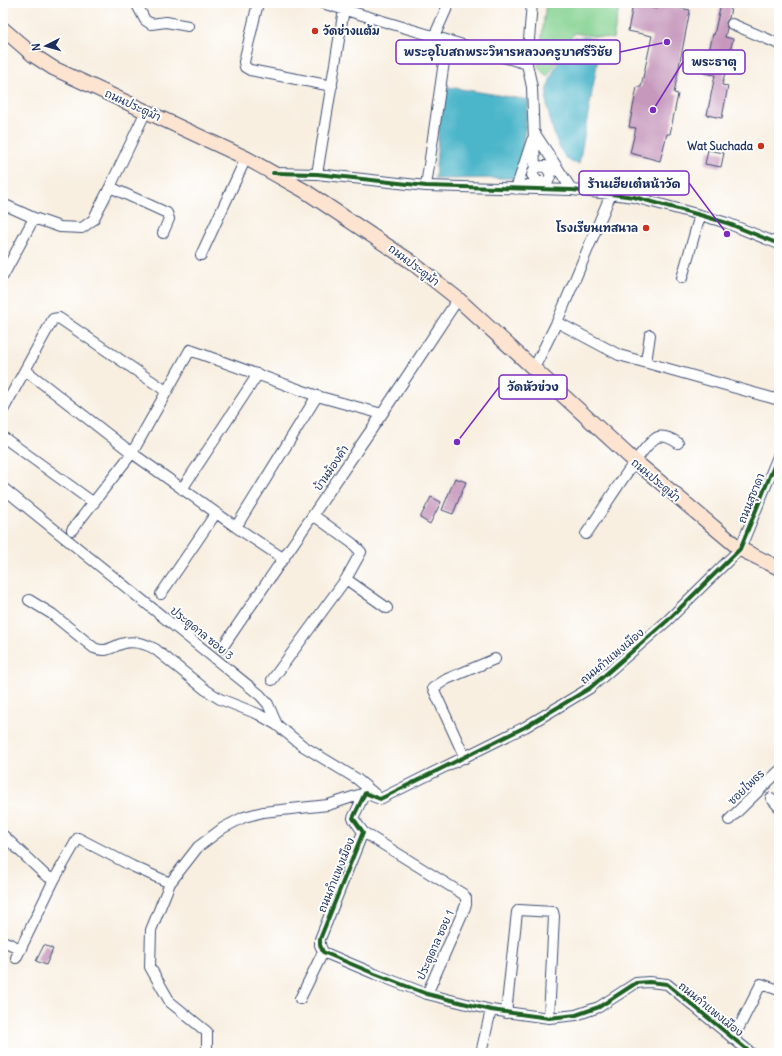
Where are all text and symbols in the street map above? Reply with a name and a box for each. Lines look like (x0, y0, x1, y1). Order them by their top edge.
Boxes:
place label: วัดช่างแต้ม (323, 23, 380, 38)
north arrow (26, 26, 66, 66)
marker: วัดช่างแต้ม (310, 26, 320, 36)
callout: พระอุโบสถพระวิหารหลวงครูบาศรีวิชัย (396, 40, 620, 64)
text: N (29, 43, 43, 52)
text: พระอุโบสถพระวิหารหลวงครูบาศรีวิชัย (404, 44, 612, 61)
callout: พระธาตุ (683, 50, 745, 74)
text: พระธาตุ (691, 54, 737, 71)
street label: ถนนประตูม้า (102, 86, 163, 126)
place label: Wat Suchada (687, 139, 754, 153)
marker: Wat Suchada (756, 141, 766, 151)
callout: ร้านเฮียเต๋หน้าวัด (579, 171, 689, 195)
text: ร้านเฮียเต๋หน้าวัด (587, 176, 681, 191)
place label: โรงเรียนเทสนาล (555, 220, 638, 235)
marker: โรงเรียนเทสนาล (641, 223, 651, 233)
street label: ถนนประตูม้า (385, 241, 442, 290)
callout: วัดหัวข่วง (499, 375, 567, 399)
text: วัดหัวข่วง (507, 379, 559, 394)
street label: บ้านฆ้องคำ (311, 442, 351, 494)
street label: ถนนประตูม้า (627, 455, 684, 506)
street label: ถนนสุชาดา (735, 471, 769, 526)
street label: ประตูดาล ซอย 3 (166, 603, 236, 664)
street label: ถนนกำแพงเมือง (577, 624, 647, 687)
street label: ซอยไพธร (724, 765, 767, 808)
street label: ถนนกำแพงเมือง (314, 835, 357, 914)
street label: ประตูดาล ซอย 1 (413, 908, 458, 983)
street label: ถนนกำแพงเมือง (676, 978, 747, 1039)

